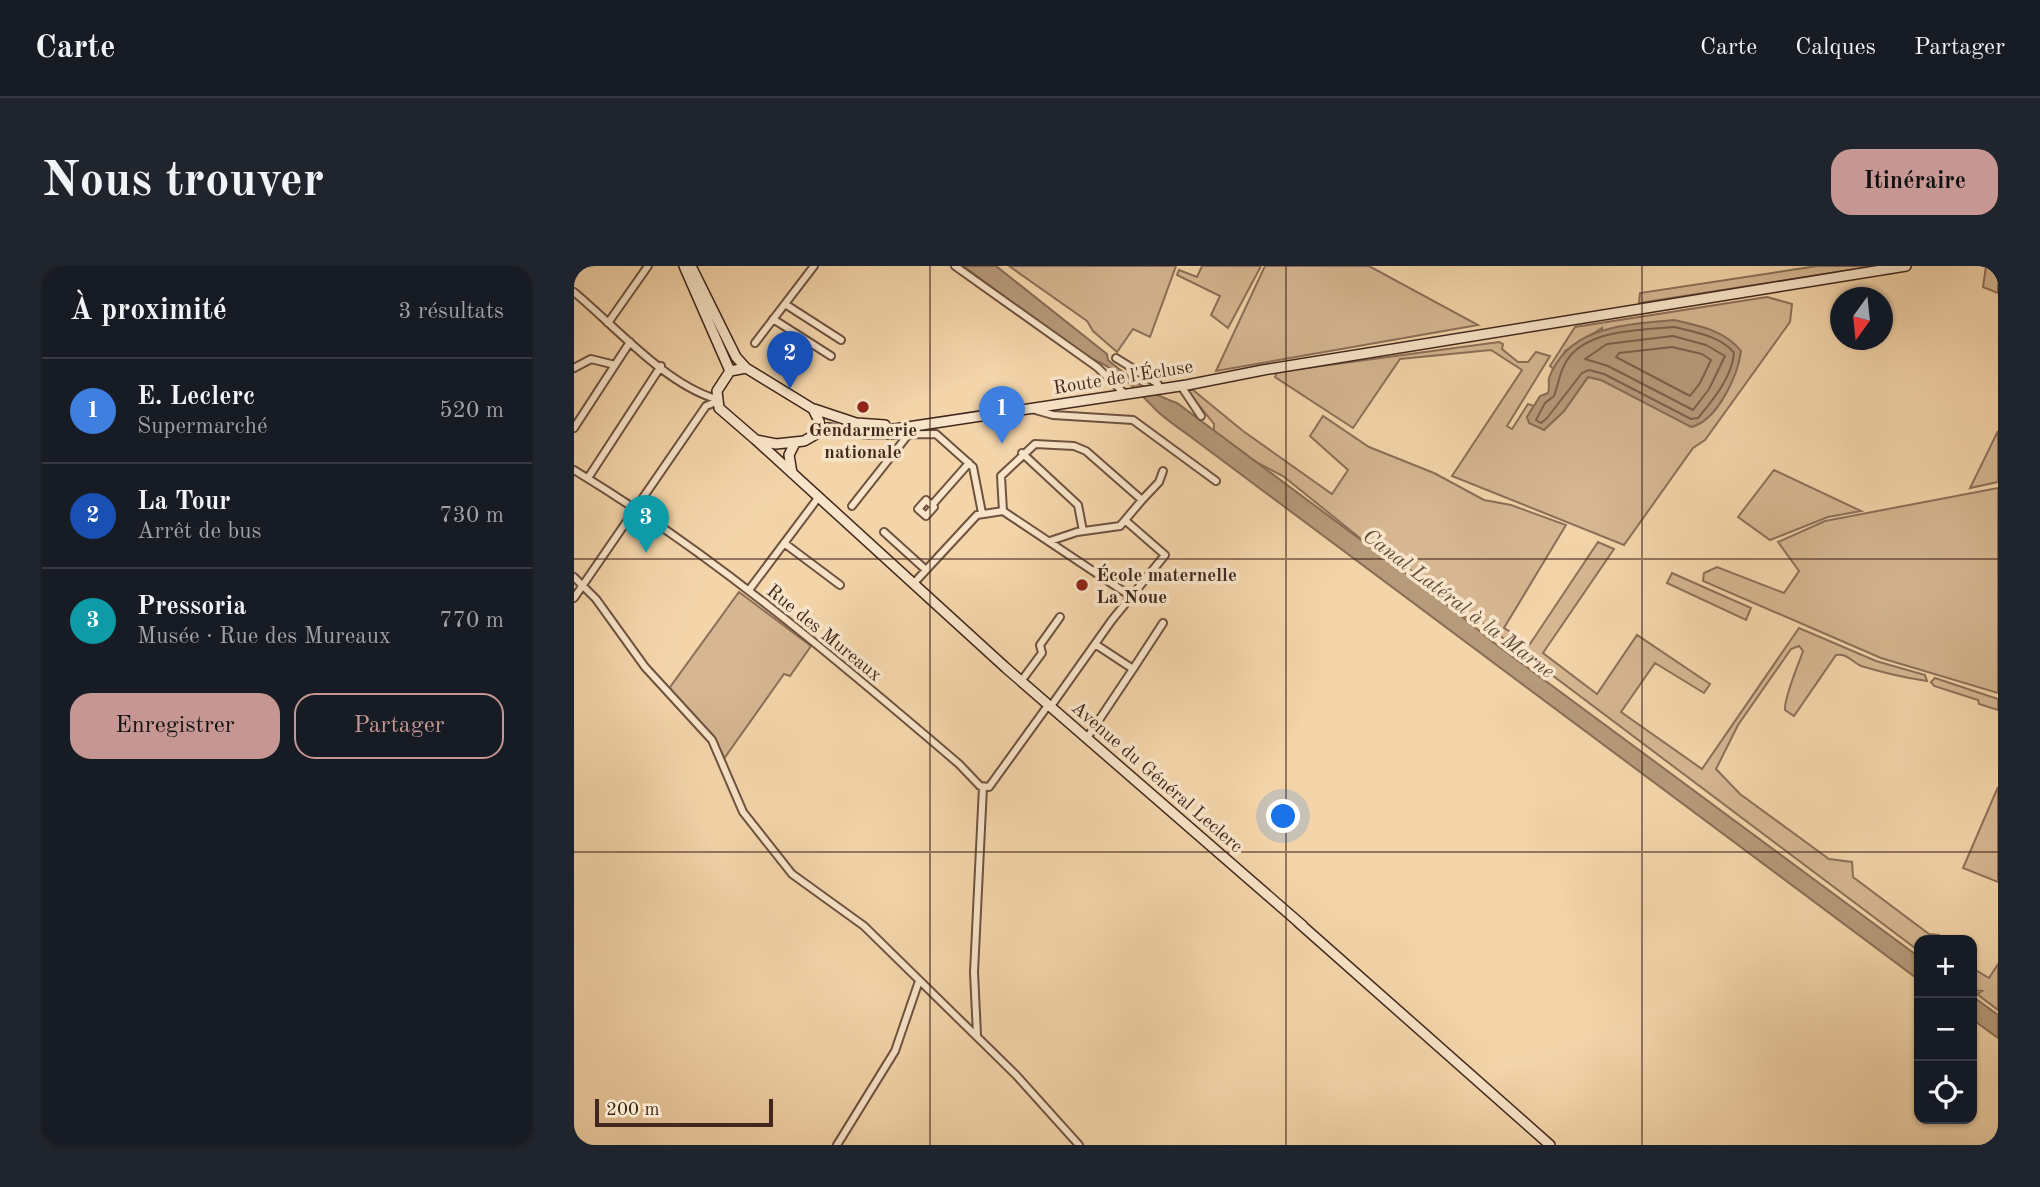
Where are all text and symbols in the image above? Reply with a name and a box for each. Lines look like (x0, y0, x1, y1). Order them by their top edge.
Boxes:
text: Carte (35, 32, 115, 65)
text: Carte (1700, 36, 1757, 60)
text: Calques (1795, 36, 1876, 60)
text: Partager (1914, 36, 2005, 60)
button: Itinéraire (1831, 149, 1998, 215)
text: Nous trouver (42, 158, 324, 207)
north arrow (1830, 287, 1893, 350)
text: À proximité (70, 296, 227, 326)
text: 3 résultats (398, 300, 504, 323)
pin: 2 (767, 331, 813, 389)
street label: Route de l'Écluse (1052, 354, 1195, 399)
text: E. Leclerc (137, 384, 255, 410)
pin: 1 (979, 386, 1025, 444)
text: 1 (86, 399, 100, 422)
text: 520 m (439, 399, 504, 422)
marker: Gendarmerie nationale (855, 399, 871, 415)
text: Supermarché (137, 415, 268, 438)
place label: Gendarmerie nationale (809, 422, 917, 463)
text: La Tour (137, 489, 231, 515)
pin: 3 (623, 495, 669, 553)
text: 2 (86, 504, 100, 527)
text: 730 m (439, 504, 504, 527)
text: Arrêt de bus (137, 520, 262, 543)
water label: Canal Latéral à la Marne (1358, 525, 1558, 683)
place label: École maternelle La Noue (1096, 563, 1237, 608)
marker: École maternelle La Noue (1074, 577, 1090, 593)
street label: Rue des Mureaux (762, 582, 885, 686)
text: Pressoria (137, 594, 246, 620)
text: 3 (86, 609, 100, 632)
text: 770 m (439, 609, 504, 632)
text: Musée · Rue des Mureaux (137, 625, 391, 648)
button: Enregistrer (70, 693, 280, 759)
button: Partager (294, 693, 504, 759)
street label: Avenue du Général Leclerc (1067, 699, 1246, 857)
your location (1266, 799, 1300, 833)
map controls (1914, 935, 1977, 1124)
button: + (1914, 935, 1977, 998)
button: − (1914, 998, 1977, 1061)
button: locate (1914, 1061, 1977, 1124)
scale bar (595, 1096, 774, 1128)
text: 200 m (606, 1101, 659, 1120)

